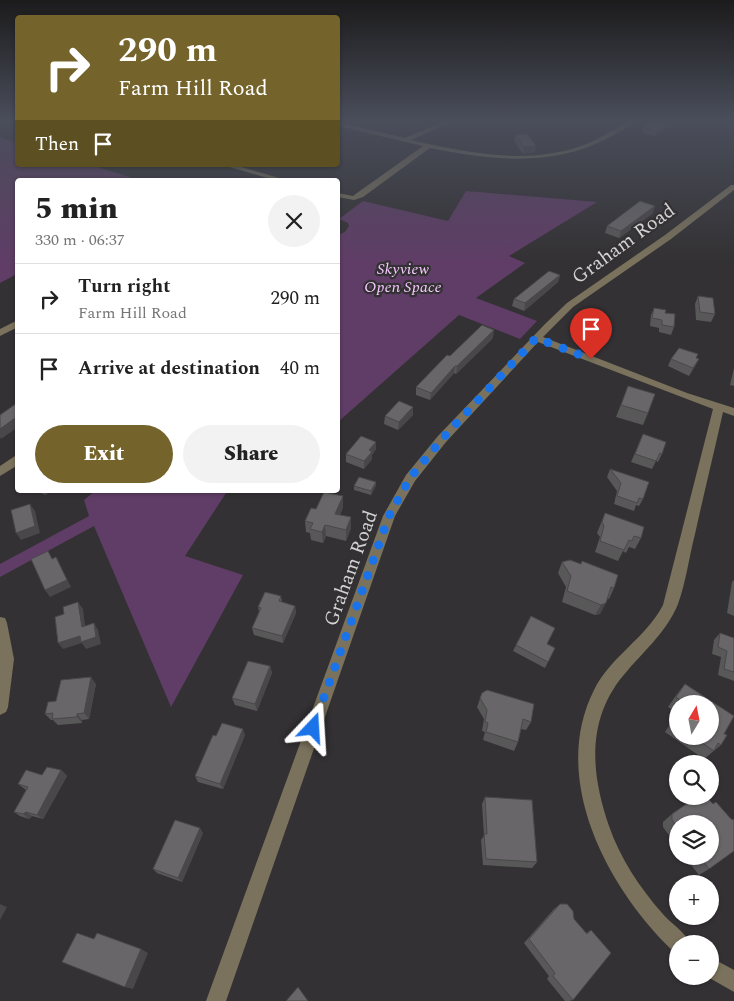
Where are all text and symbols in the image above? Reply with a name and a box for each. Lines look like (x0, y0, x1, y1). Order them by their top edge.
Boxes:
text: 290 m (118, 24, 217, 77)
icon: right (35, 35, 100, 100)
text: Farm Hill Road (118, 72, 268, 105)
text: Then (35, 130, 79, 159)
icon: arrive (89, 130, 117, 158)
text: 5 min (35, 186, 118, 232)
button: close (268, 195, 320, 247)
street label: Graham Road (566, 196, 682, 292)
text: 330 m · 06:37 (35, 228, 125, 252)
park label: Skyview Open Space (364, 257, 442, 299)
text: Turn right (78, 272, 171, 301)
text: 290 m (270, 284, 320, 313)
icon: right (35, 285, 63, 313)
text: Farm Hill Road (78, 301, 187, 325)
pin (570, 308, 612, 359)
icon: arrive (577, 315, 605, 343)
text: Arrive at destination (78, 354, 260, 383)
text: 40 m (280, 354, 320, 383)
icon: arrive (35, 355, 63, 383)
button: Exit (35, 425, 173, 483)
button: Share (183, 425, 320, 483)
street label: Graham Road (316, 506, 386, 631)
north arrow (669, 695, 719, 745)
map controls (669, 695, 719, 985)
position arrow (286, 701, 338, 753)
button: search (669, 755, 719, 805)
button: layers (669, 815, 719, 865)
button: + (669, 875, 719, 925)
button: − (669, 935, 719, 985)

